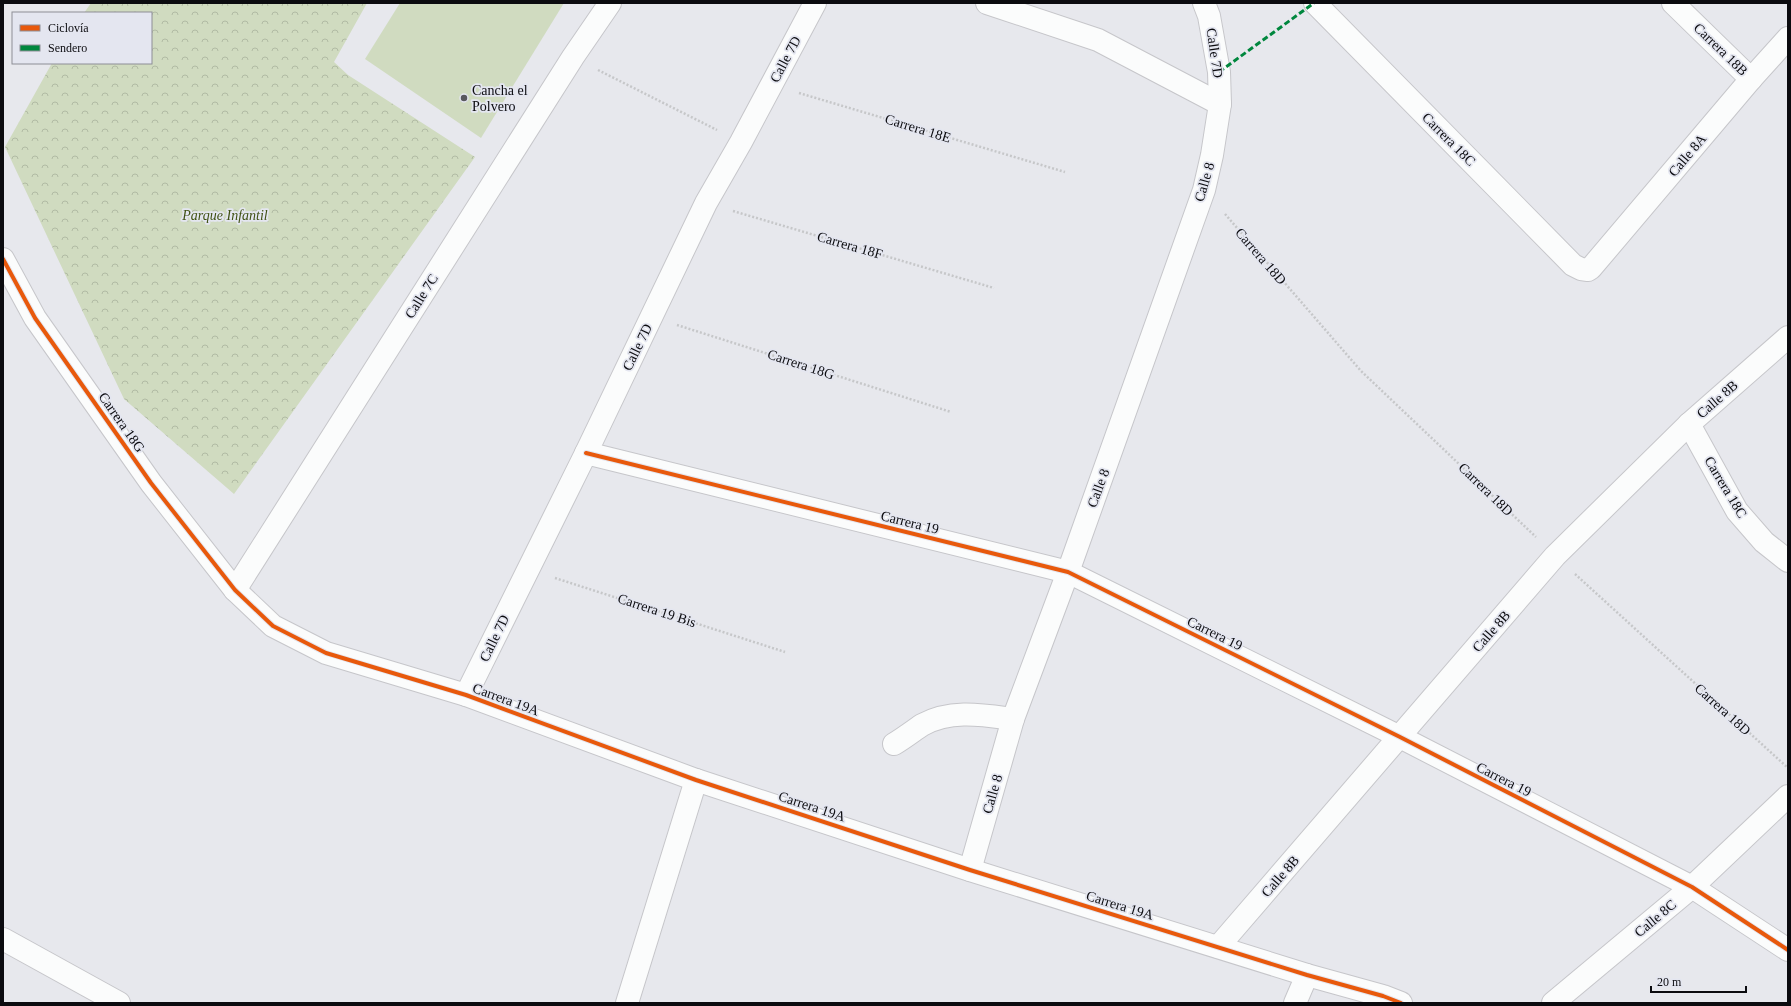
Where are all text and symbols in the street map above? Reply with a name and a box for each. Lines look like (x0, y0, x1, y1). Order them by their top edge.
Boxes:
legend (12, 12, 152, 64)
street label: Carrera 18B (1691, 20, 1751, 79)
text: Ciclovía (48, 21, 89, 35)
street label: Calle 7D (1204, 27, 1225, 79)
street label: Calle 7D (767, 34, 804, 85)
text: Sendero (48, 41, 87, 55)
place label: Cancha el Polvero (472, 83, 528, 114)
marker: Cancha el Polvero (459, 93, 469, 103)
street label: Carrera 18C (1419, 110, 1478, 169)
street label: Carrera 18E (883, 111, 953, 146)
street label: Calle 8A (1666, 131, 1710, 179)
street label: Calle 8 (1192, 161, 1217, 203)
park label: Parque Infantil (181, 208, 268, 223)
street label: Carrera 18D (1232, 225, 1289, 288)
street label: Carrera 18F (815, 229, 884, 262)
street label: Calle 7C (402, 271, 441, 321)
street label: Calle 7D (620, 321, 655, 373)
street label: Carrera 18G (765, 347, 836, 382)
street label: Calle 8B (1694, 378, 1741, 421)
street label: Carrera 18G (95, 389, 148, 455)
street label: Carrera 18C (1701, 454, 1750, 521)
street label: Carrera 18D (1455, 460, 1516, 519)
street label: Calle 8 (1085, 467, 1112, 510)
street label: Carrera 19 (879, 508, 941, 537)
street label: Carrera 19 Bis (616, 591, 698, 630)
street label: Calle 8B (1470, 608, 1513, 655)
street label: Calle 7D (477, 612, 512, 664)
street label: Carrera 19 (1185, 614, 1245, 653)
street label: Carrera 19A (471, 681, 542, 719)
street label: Carrera 18D (1692, 681, 1754, 738)
street label: Carrera 19 (1474, 759, 1534, 800)
street label: Calle 8 (980, 773, 1005, 815)
street label: Carrera 19A (776, 789, 848, 825)
street label: Calle 8B (1259, 853, 1302, 900)
street label: Carrera 19A (1084, 888, 1156, 923)
street label: Calle 8C (1632, 897, 1679, 940)
scale bar (1651, 968, 1746, 994)
text: 20 m (1657, 975, 1682, 989)

